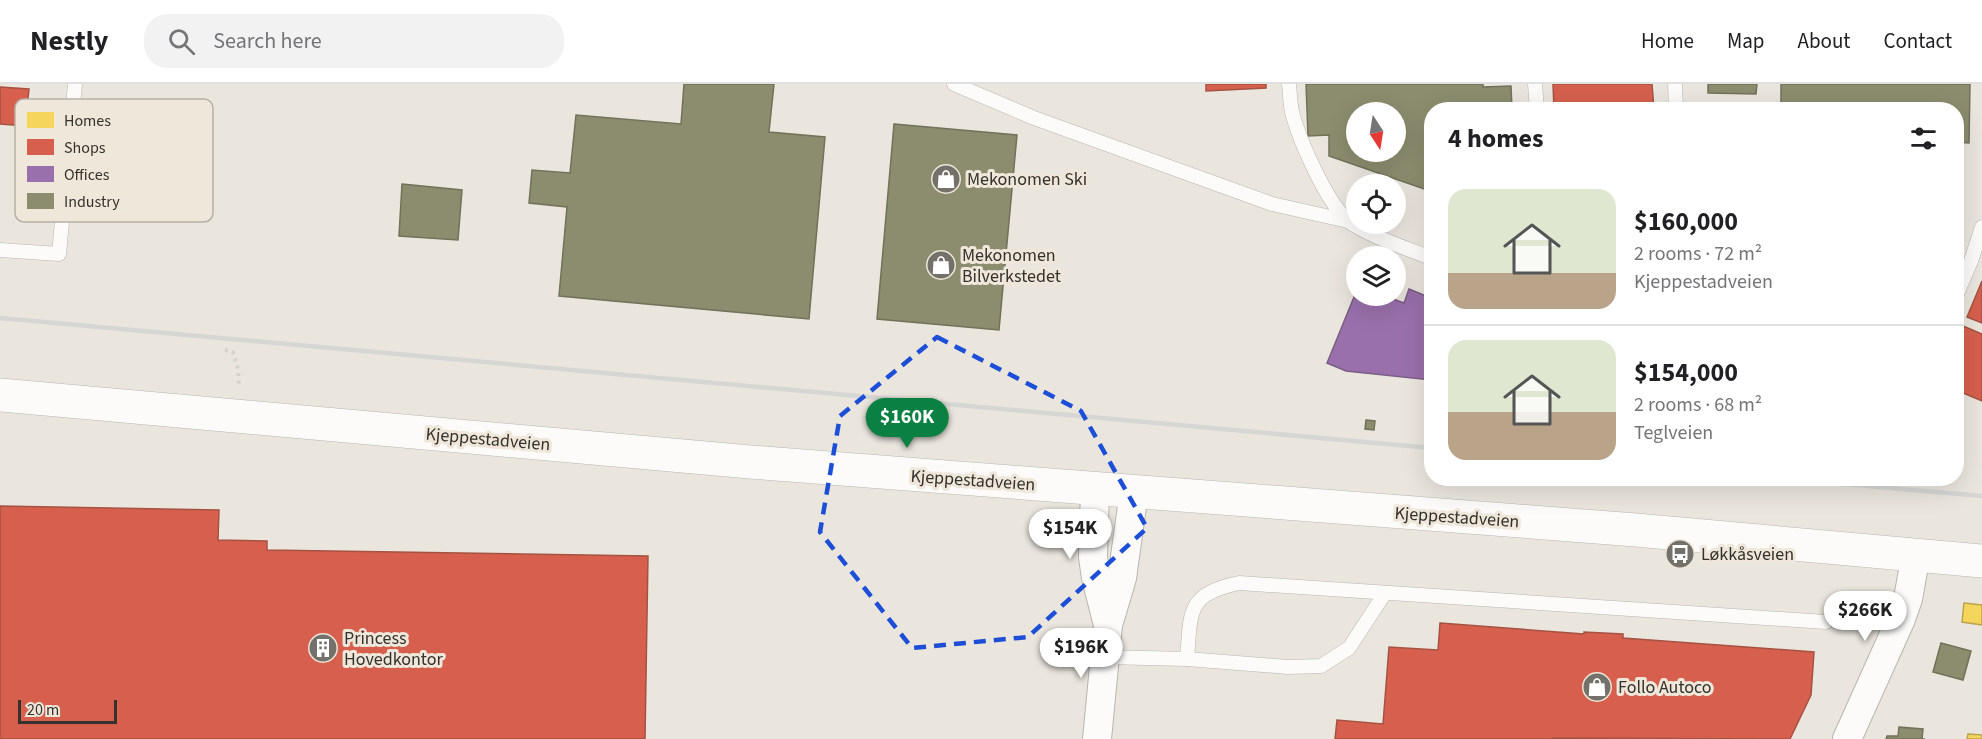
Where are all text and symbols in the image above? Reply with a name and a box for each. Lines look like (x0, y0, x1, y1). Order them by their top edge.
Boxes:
search box (144, 14, 564, 68)
text: Nestly (30, 21, 108, 61)
icon: search (165, 25, 198, 58)
text: Search here (213, 25, 322, 57)
text: Home (1641, 26, 1694, 56)
text: Map (1727, 26, 1765, 56)
text: About (1798, 26, 1850, 56)
text: Contact (1883, 26, 1952, 56)
legend (15, 99, 213, 222)
north arrow (1346, 102, 1406, 162)
map controls (1346, 102, 1406, 306)
text: Homes (64, 110, 111, 132)
text: 4 homes (1448, 120, 1543, 157)
icon: filters (1907, 122, 1940, 155)
text: Shops (64, 137, 106, 159)
shop icon: Mekonomen Ski (930, 163, 962, 195)
text: Offices (64, 164, 110, 186)
place label: Mekonomen Ski (967, 167, 1087, 192)
button: locate (1346, 174, 1406, 234)
text: Industry (64, 191, 120, 213)
text: $160,000 (1634, 203, 1738, 240)
icon: home (1496, 213, 1568, 285)
text: 2 rooms · 72 m² (1634, 240, 1762, 268)
place label: Mekonomen Bilverkstedet (962, 243, 1061, 289)
button: layers (1346, 246, 1406, 306)
shop icon: Mekonomen Bilverkstedet (925, 249, 957, 281)
text: Kjeppestadveien (1634, 268, 1773, 296)
text: $154,000 (1634, 354, 1738, 391)
icon: home (1496, 364, 1568, 436)
text: 2 rooms · 68 m² (1634, 391, 1762, 419)
pin: $160K (865, 398, 949, 449)
text: $160K (880, 403, 934, 431)
text: Teglveien (1634, 419, 1713, 447)
street label: Kjeppestadveien (425, 422, 551, 457)
street label: Kjeppestadveien (910, 464, 1036, 497)
street label: Kjeppestadveien (1394, 501, 1520, 534)
pin: $154K (1028, 509, 1112, 560)
text: $154K (1043, 514, 1097, 542)
bus stop icon: Løkkåsveien (1664, 538, 1696, 570)
place label: Løkkåsveien (1701, 542, 1794, 567)
pin: $266K (1823, 591, 1907, 642)
text: $266K (1838, 596, 1892, 624)
place label: Princess Hovedkontor (344, 626, 443, 672)
pin: $196K (1039, 628, 1123, 679)
building icon: Princess Hovedkontor (307, 632, 339, 664)
text: $196K (1054, 633, 1108, 661)
shop icon: Follo Autoco (1581, 671, 1613, 703)
place label: Follo Autoco (1618, 675, 1712, 700)
scale bar (18, 697, 117, 724)
text: 20 m (27, 699, 59, 721)

